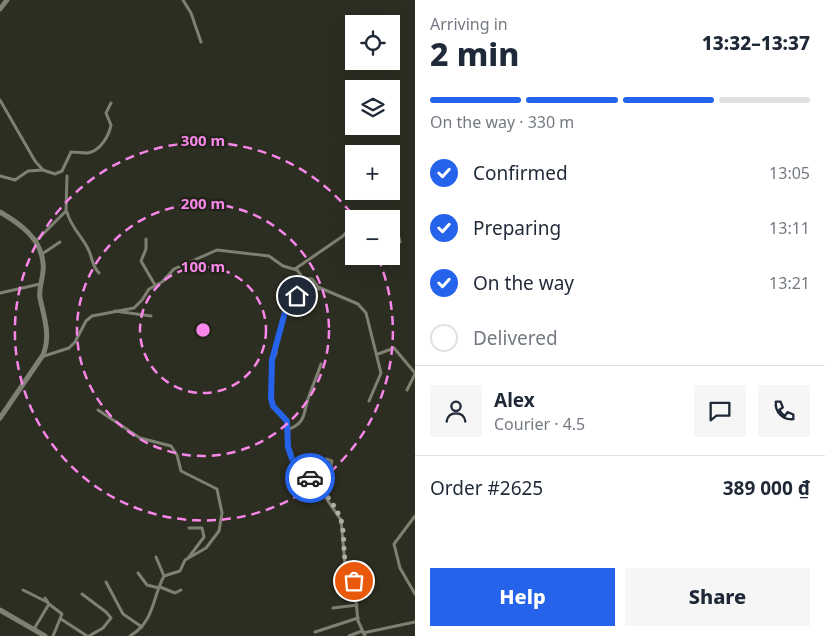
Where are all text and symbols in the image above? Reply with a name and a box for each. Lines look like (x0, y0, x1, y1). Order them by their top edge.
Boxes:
text: Arriving in (430, 13, 508, 35)
map controls (345, 15, 400, 265)
button: locate (345, 15, 400, 70)
text: 13:32–13:37 (702, 30, 810, 56)
text: 2 min (430, 32, 519, 75)
button: layers (345, 80, 400, 135)
text: On the way · 330 m (430, 111, 574, 133)
text: 300 m (181, 130, 225, 150)
button: + (345, 145, 400, 200)
icon: check (430, 159, 458, 187)
text: Confirmed (473, 160, 568, 186)
text: 13:05 (769, 162, 810, 184)
text: 200 m (181, 193, 225, 213)
button: − (345, 210, 400, 265)
icon: check (430, 214, 458, 242)
text: Preparing (473, 215, 561, 241)
text: 13:11 (769, 217, 810, 239)
text: 100 m (181, 256, 225, 276)
icon: check (430, 269, 458, 297)
text: On the way (473, 270, 574, 296)
text: 13:21 (769, 272, 810, 294)
pin (276, 275, 318, 317)
icon: home (283, 282, 311, 310)
centre of rings (194, 321, 212, 339)
text: Delivered (473, 325, 558, 351)
button: person (430, 385, 482, 437)
button: chat (694, 385, 746, 437)
button: phone (758, 385, 810, 437)
text: Alex (494, 387, 535, 413)
text: Courier · 4.5 (494, 413, 585, 435)
courier (285, 453, 335, 503)
icon: car (296, 464, 324, 492)
text: Order #2625 (430, 475, 543, 501)
text: 389 000 ₫ (723, 475, 810, 501)
pin (333, 560, 375, 602)
icon: bag (340, 567, 368, 595)
button: Help (430, 568, 615, 626)
button: Share (625, 568, 810, 626)

